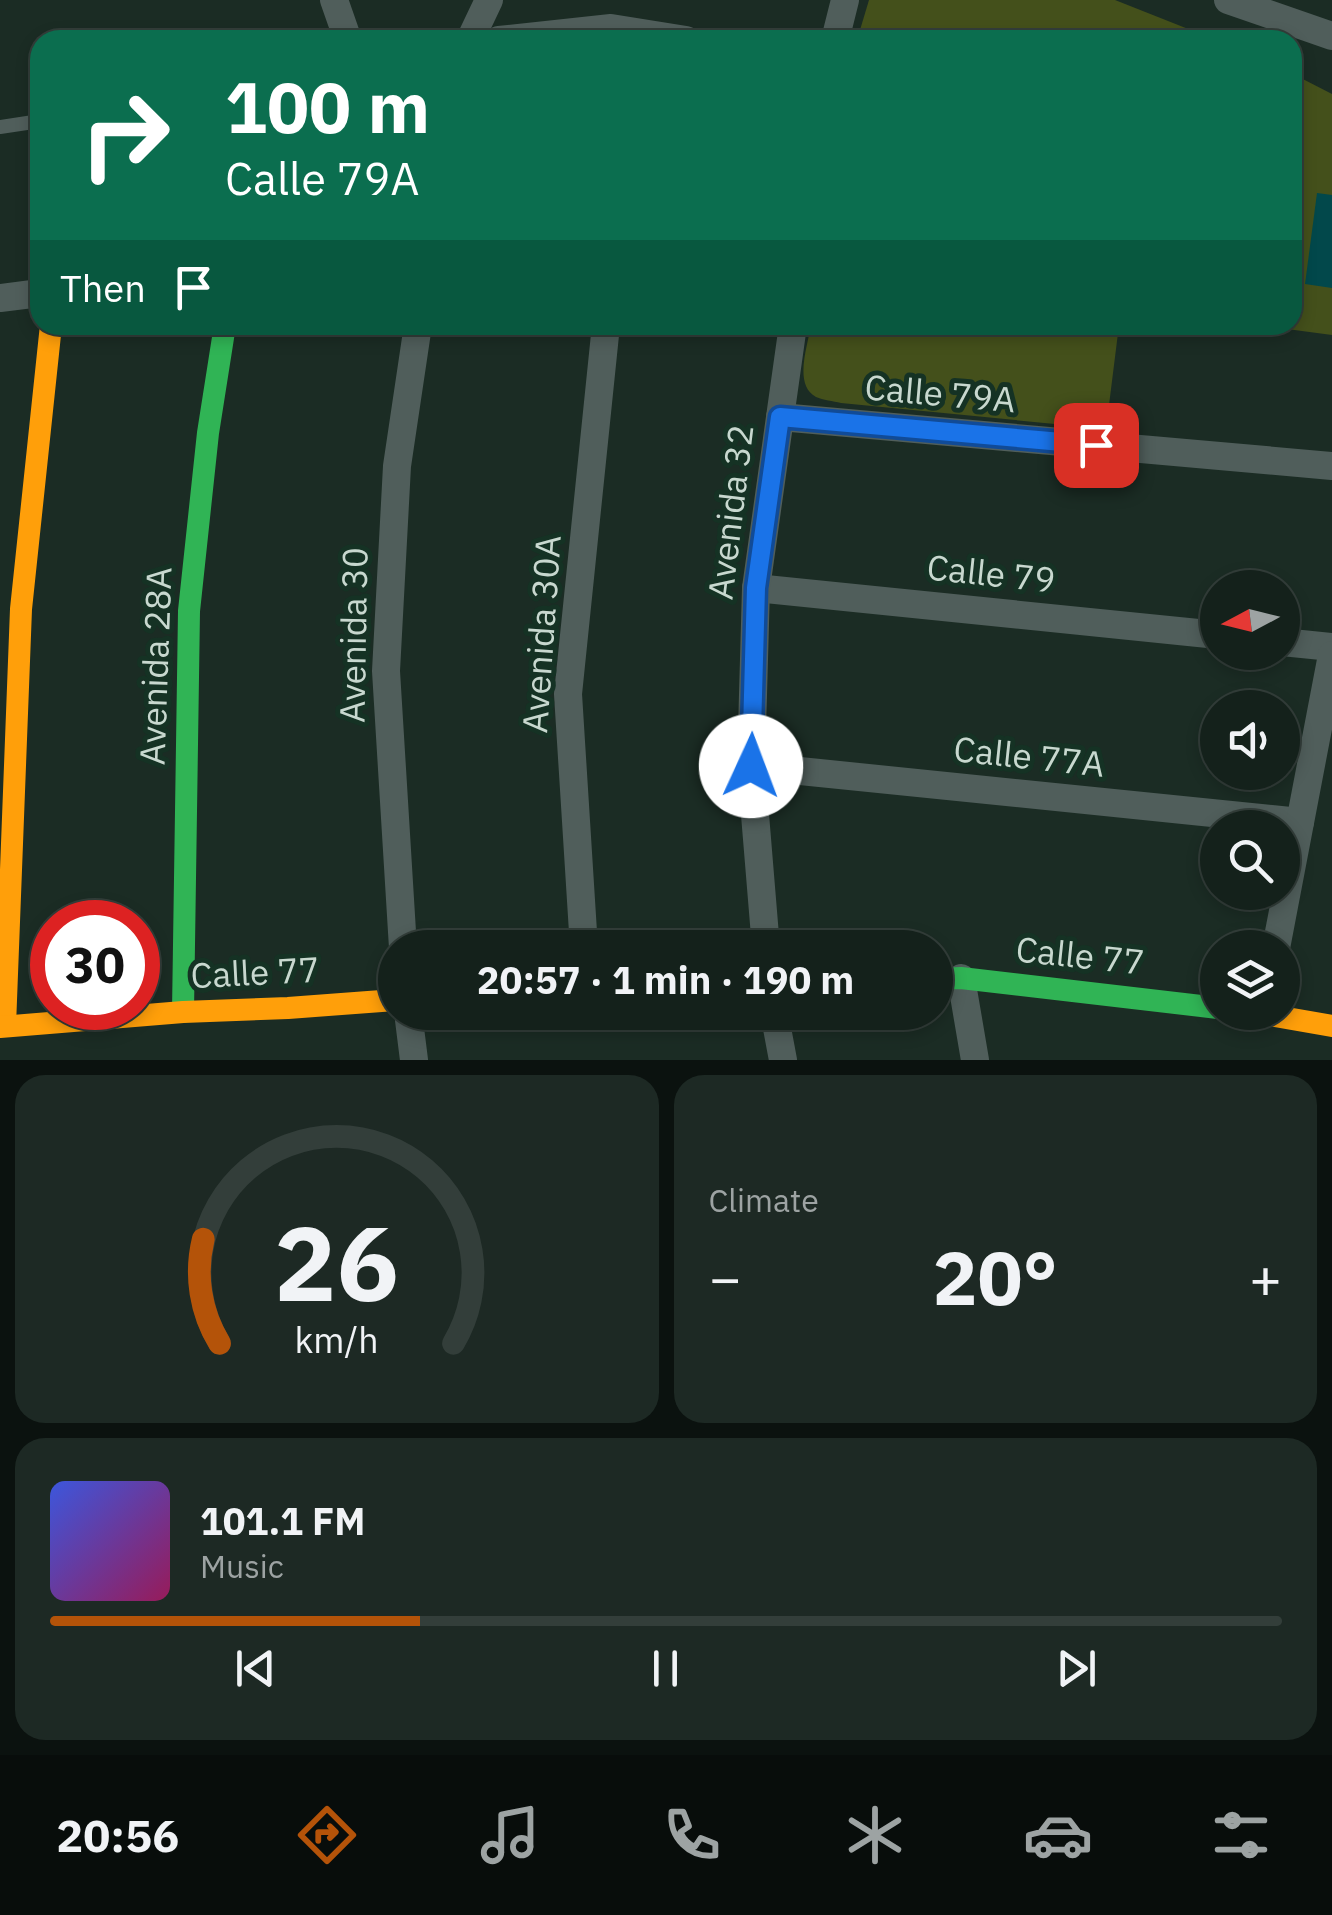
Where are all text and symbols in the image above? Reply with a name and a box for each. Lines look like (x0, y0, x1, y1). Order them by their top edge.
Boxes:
text: 100 m (225, 61, 430, 152)
icon: right (60, 70, 190, 200)
text: Calle 79A (225, 149, 419, 207)
icon: arrive (166, 260, 221, 315)
text: Then (60, 263, 146, 312)
street label: Calle 79A (863, 364, 1017, 423)
pin (1054, 403, 1139, 488)
icon: arrive (1069, 418, 1124, 473)
street label: Avenida 32 (696, 422, 764, 602)
street label: Avenida 30A (511, 533, 571, 734)
street label: Calle 79 (925, 543, 1058, 603)
street label: Avenida 30 (328, 547, 378, 723)
street label: Avenida 28A (129, 566, 181, 766)
north arrow (1200, 570, 1300, 670)
map controls (1200, 570, 1300, 1030)
button: sound (1200, 690, 1300, 790)
position arrow (699, 714, 803, 818)
street label: Calle 77A (952, 725, 1107, 787)
button: search (1200, 810, 1300, 910)
speed limit sign: 30 (30, 900, 160, 1030)
street label: Calle 77 (1014, 925, 1147, 985)
button: layers (1200, 930, 1300, 1030)
street label: Calle 77 (189, 946, 320, 998)
text: 20:57 · 1 min · 190 m (477, 955, 854, 1004)
text: Climate (709, 1179, 819, 1221)
text: 26 (274, 1194, 399, 1330)
text: 20° (933, 1228, 1058, 1326)
text: − (709, 1242, 742, 1313)
text: + (1249, 1242, 1282, 1313)
text: km/h (295, 1316, 379, 1363)
text: 101.1 FM (200, 1496, 365, 1545)
text: Music (200, 1545, 284, 1587)
icon: previous (228, 1641, 283, 1696)
icon: pause (638, 1641, 693, 1696)
icon: next (1049, 1641, 1104, 1696)
icon: directions (292, 1800, 362, 1870)
icon: music (475, 1800, 545, 1870)
icon: phone (657, 1800, 727, 1870)
icon: climate (840, 1800, 910, 1870)
icon: car (1023, 1800, 1093, 1870)
icon: filters (1206, 1800, 1276, 1870)
text: 20:56 (56, 1806, 179, 1864)

